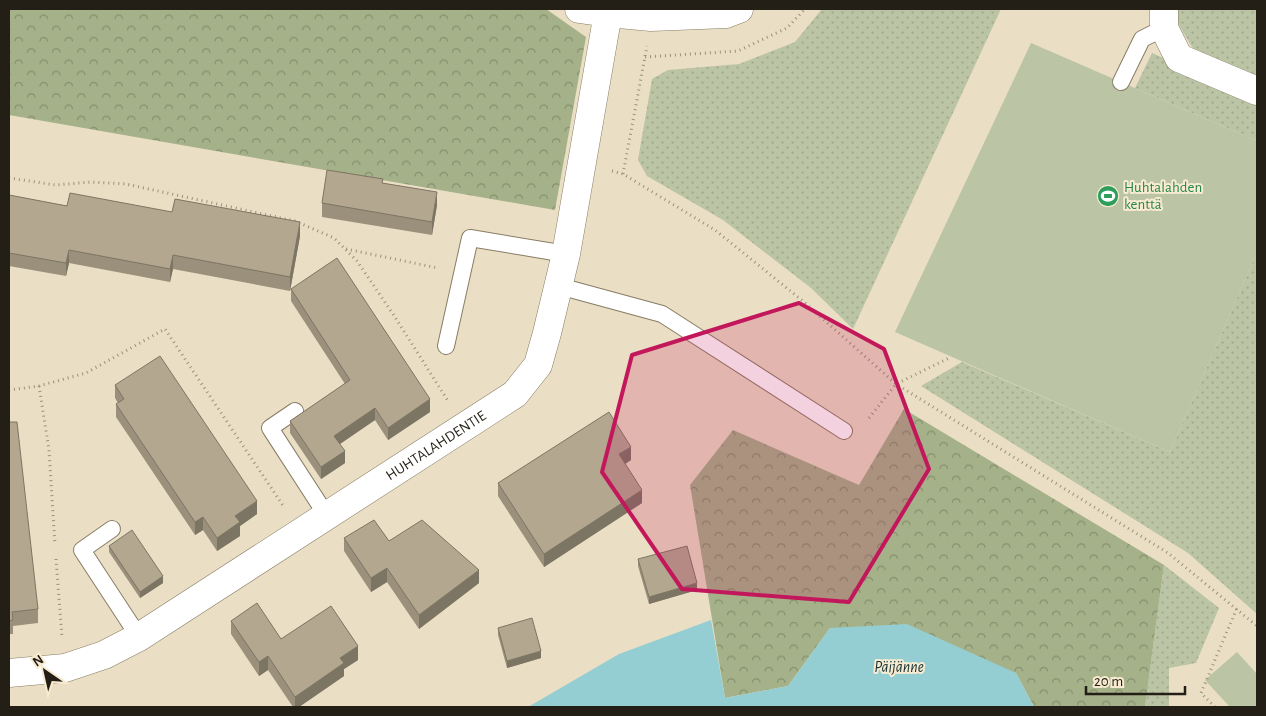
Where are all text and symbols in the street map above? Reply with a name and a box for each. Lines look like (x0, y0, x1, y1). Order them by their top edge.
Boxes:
place label: Huhtalahden kenttä (1124, 180, 1202, 212)
sports icon: Huhtalahden kenttä (1096, 184, 1120, 208)
street label: HUHTALAHDENTIE (383, 408, 489, 483)
north arrow (20, 646, 70, 696)
text: N (30, 653, 46, 670)
water label: Päijänne (874, 659, 924, 676)
scale bar (1086, 664, 1185, 696)
text: 20 m (1094, 674, 1123, 689)

